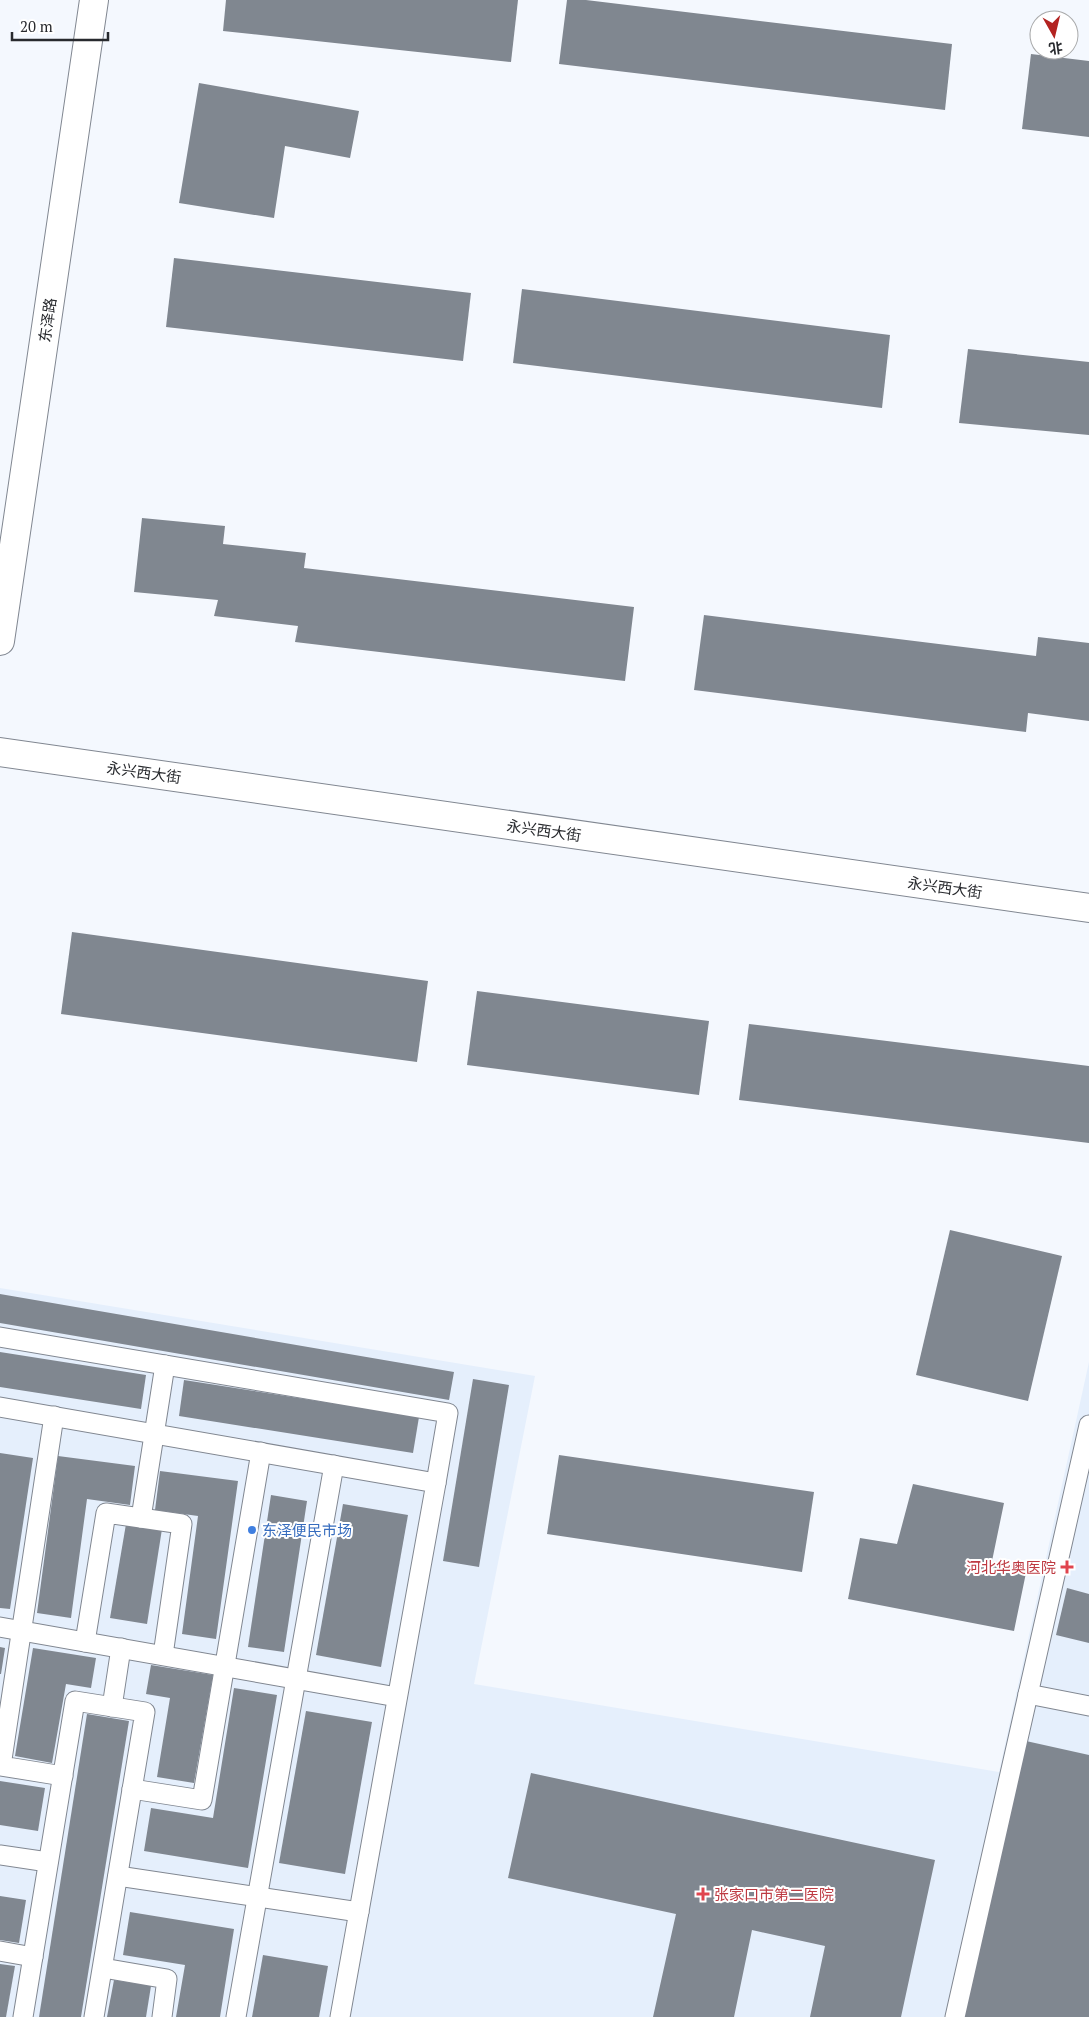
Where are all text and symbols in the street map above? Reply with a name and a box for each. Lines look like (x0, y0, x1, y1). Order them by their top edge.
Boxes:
scale bar (12, 10, 109, 42)
north arrow (1029, 10, 1079, 60)
text: 20 m (20, 16, 53, 36)
text: 北 (1048, 38, 1064, 59)
street label: 东泽路 (34, 296, 60, 344)
street label: 永兴西大街 (105, 757, 183, 787)
street label: 永兴西大街 (505, 815, 583, 845)
street label: 永兴西大街 (906, 872, 984, 902)
place label: 东泽便民市场 (262, 1520, 352, 1540)
marker: 东泽便民市场 (246, 1524, 258, 1536)
place label: 河北华奥医院 (966, 1557, 1056, 1577)
marker: 河北华奥医院 (1060, 1560, 1074, 1574)
place label: 张家口市第二医院 (714, 1884, 834, 1904)
marker: 张家口市第二医院 (696, 1887, 710, 1901)

